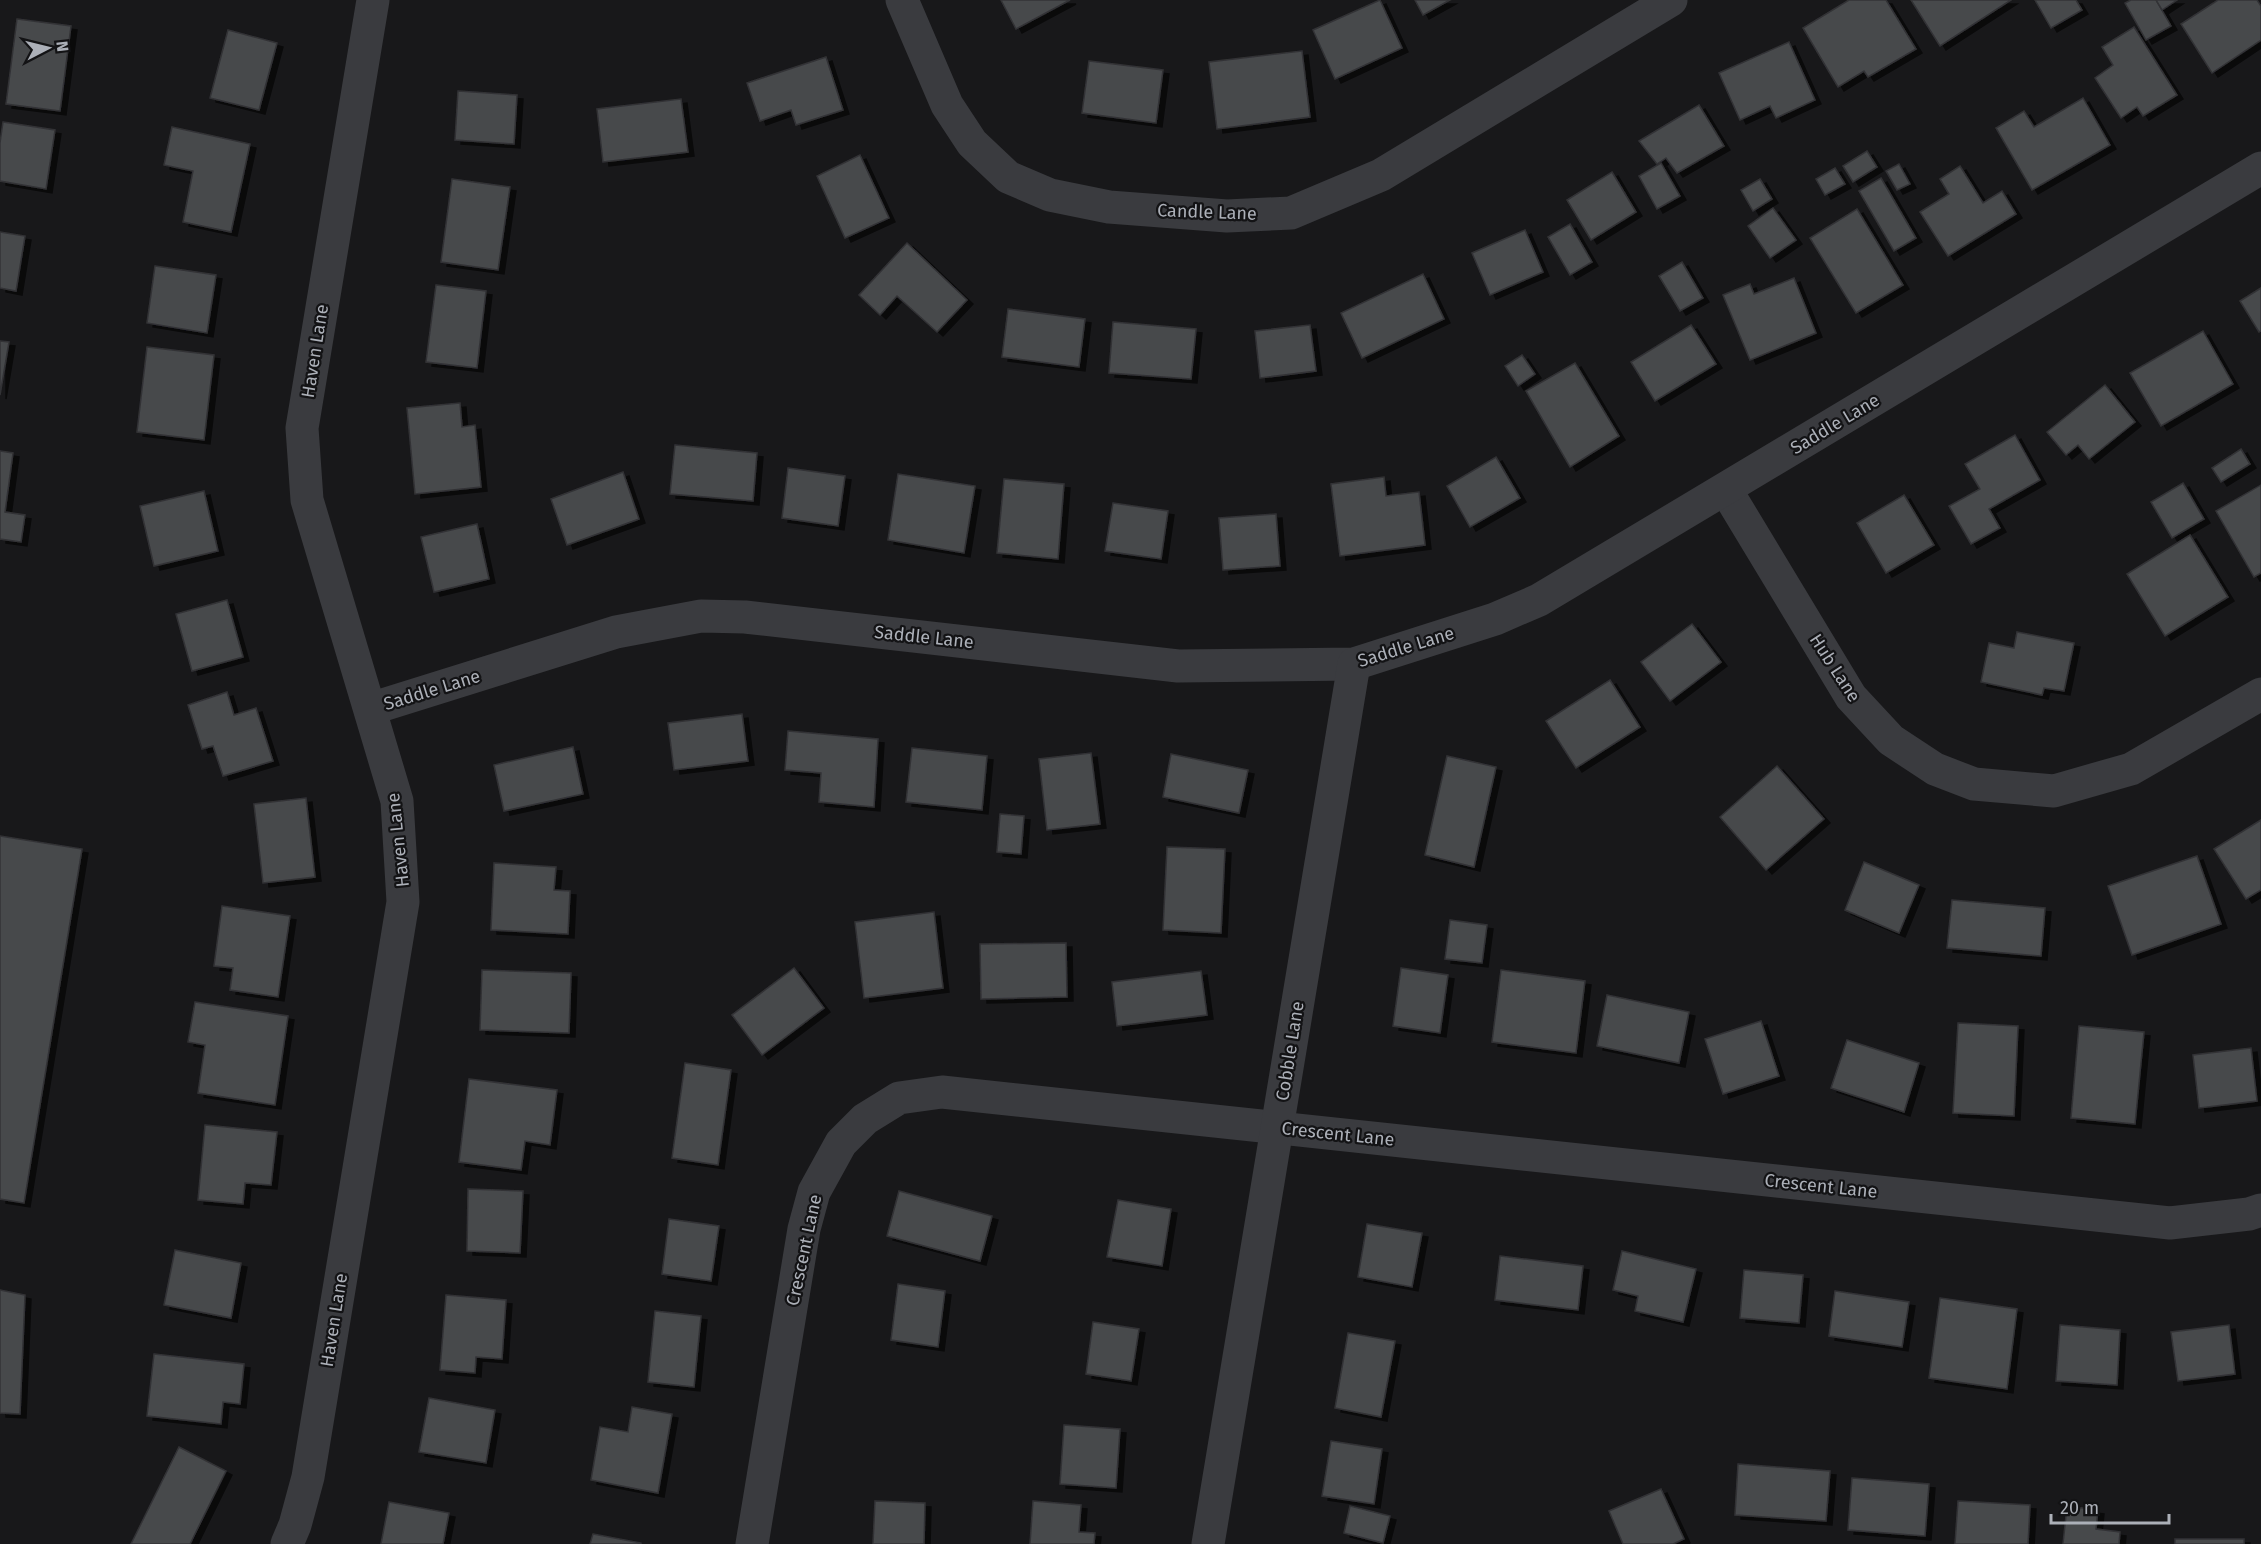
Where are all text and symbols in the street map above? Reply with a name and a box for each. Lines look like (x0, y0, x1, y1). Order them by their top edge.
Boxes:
north arrow (18, 18, 78, 78)
text: N (52, 40, 72, 53)
street label: Candle Lane (1157, 199, 1257, 225)
street label: Haven Lane (297, 303, 333, 399)
street label: Saddle Lane (1787, 389, 1883, 459)
street label: Saddle Lane (873, 621, 975, 653)
street label: Saddle Lane (1355, 622, 1457, 672)
street label: Hub Lane (1805, 630, 1865, 706)
street label: Saddle Lane (381, 665, 483, 715)
street label: Haven Lane (382, 792, 414, 888)
street label: Cobble Lane (1271, 1000, 1309, 1102)
street label: Crescent Lane (1281, 1117, 1395, 1151)
street label: Crescent Lane (1764, 1169, 1878, 1203)
street label: Crescent Lane (781, 1192, 827, 1308)
street label: Haven Lane (316, 1272, 352, 1368)
scale bar (2051, 1487, 2170, 1525)
text: 20 m (2060, 1497, 2099, 1519)

